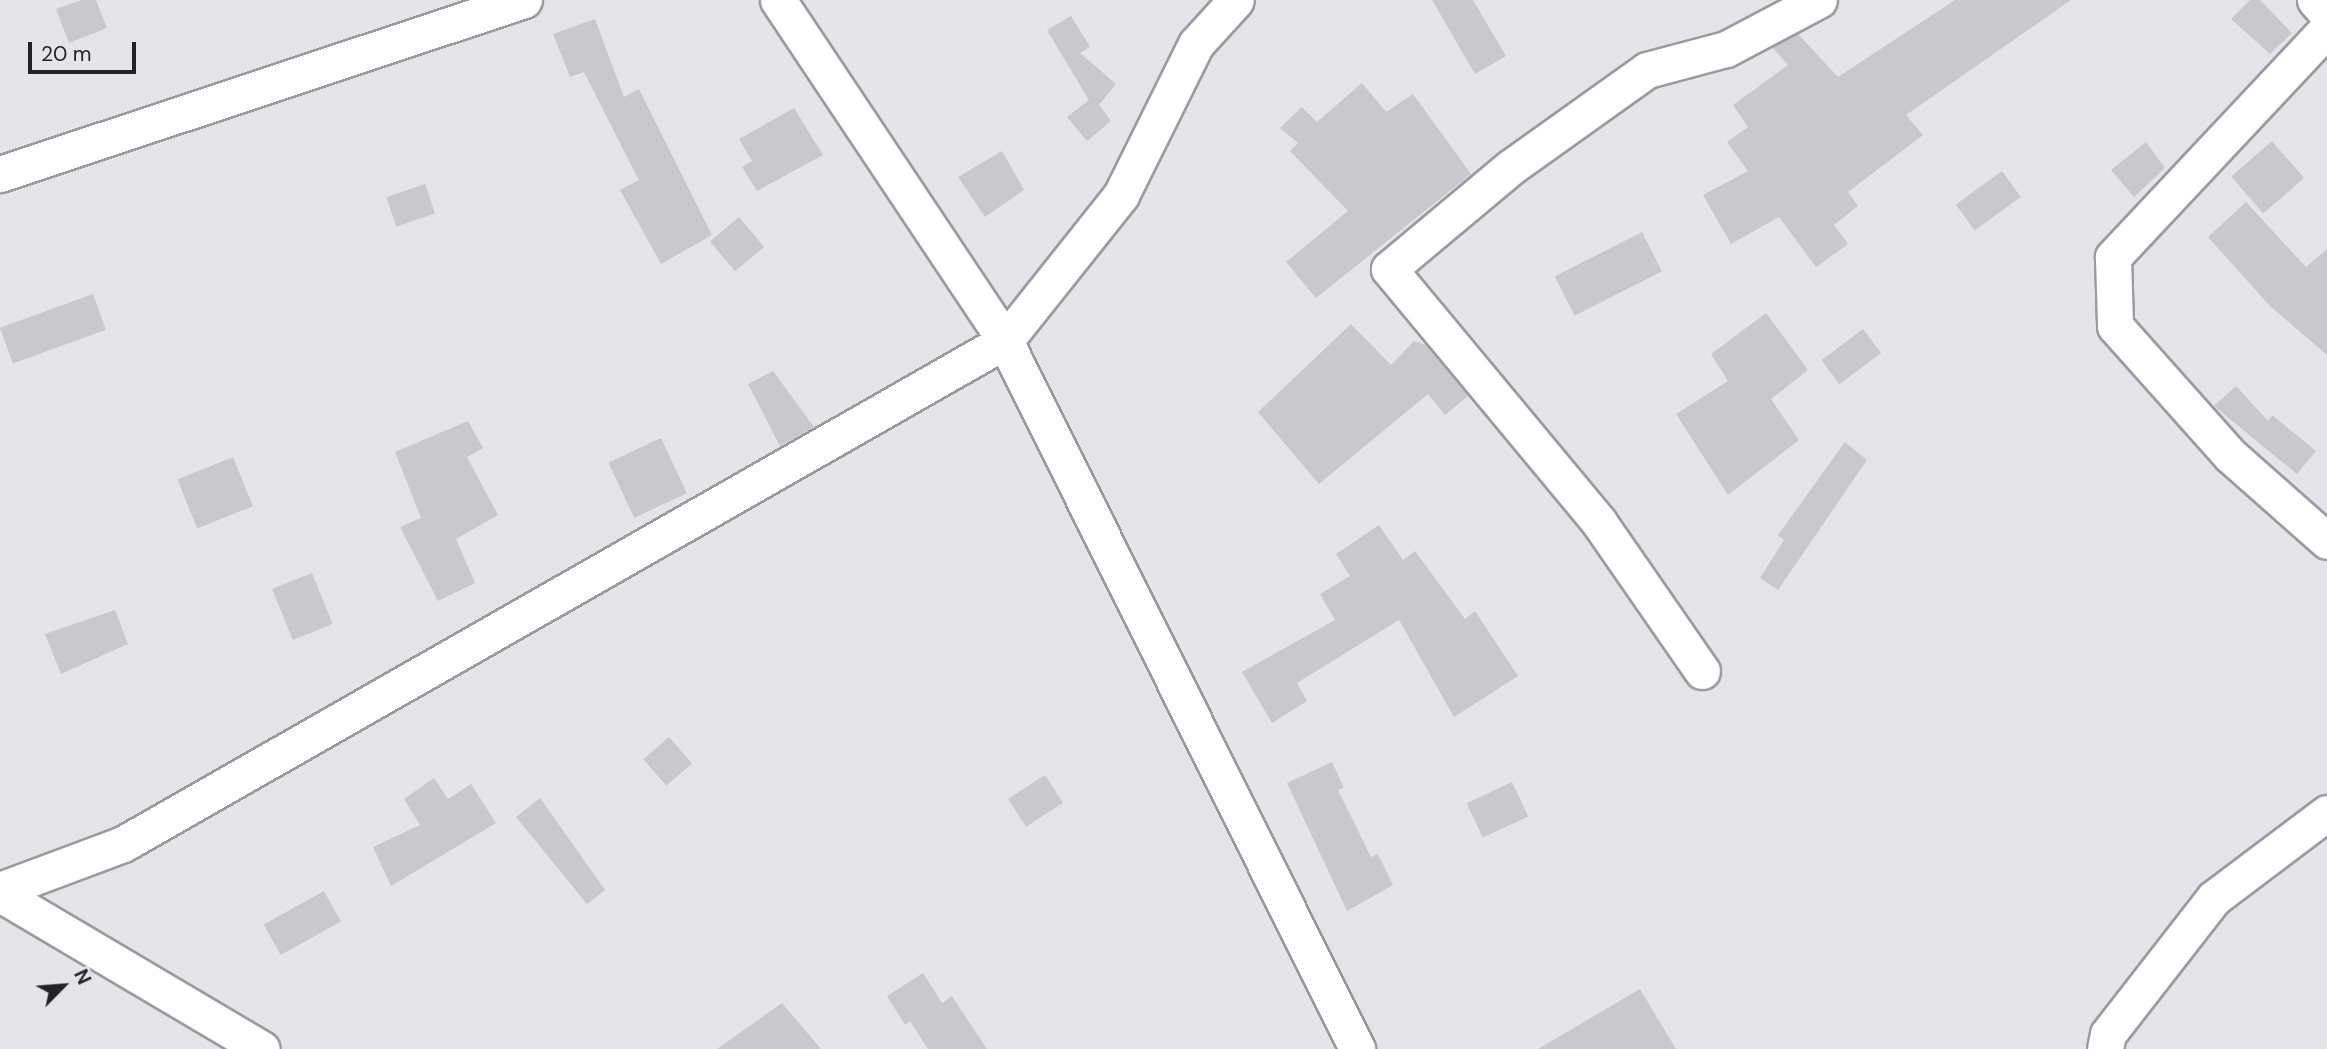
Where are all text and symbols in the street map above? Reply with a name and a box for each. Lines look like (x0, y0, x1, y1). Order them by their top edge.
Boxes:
scale bar (32, 28, 140, 72)
text: 20 m (41, 40, 92, 68)
north arrow (28, 951, 98, 1021)
text: N (68, 965, 97, 988)

